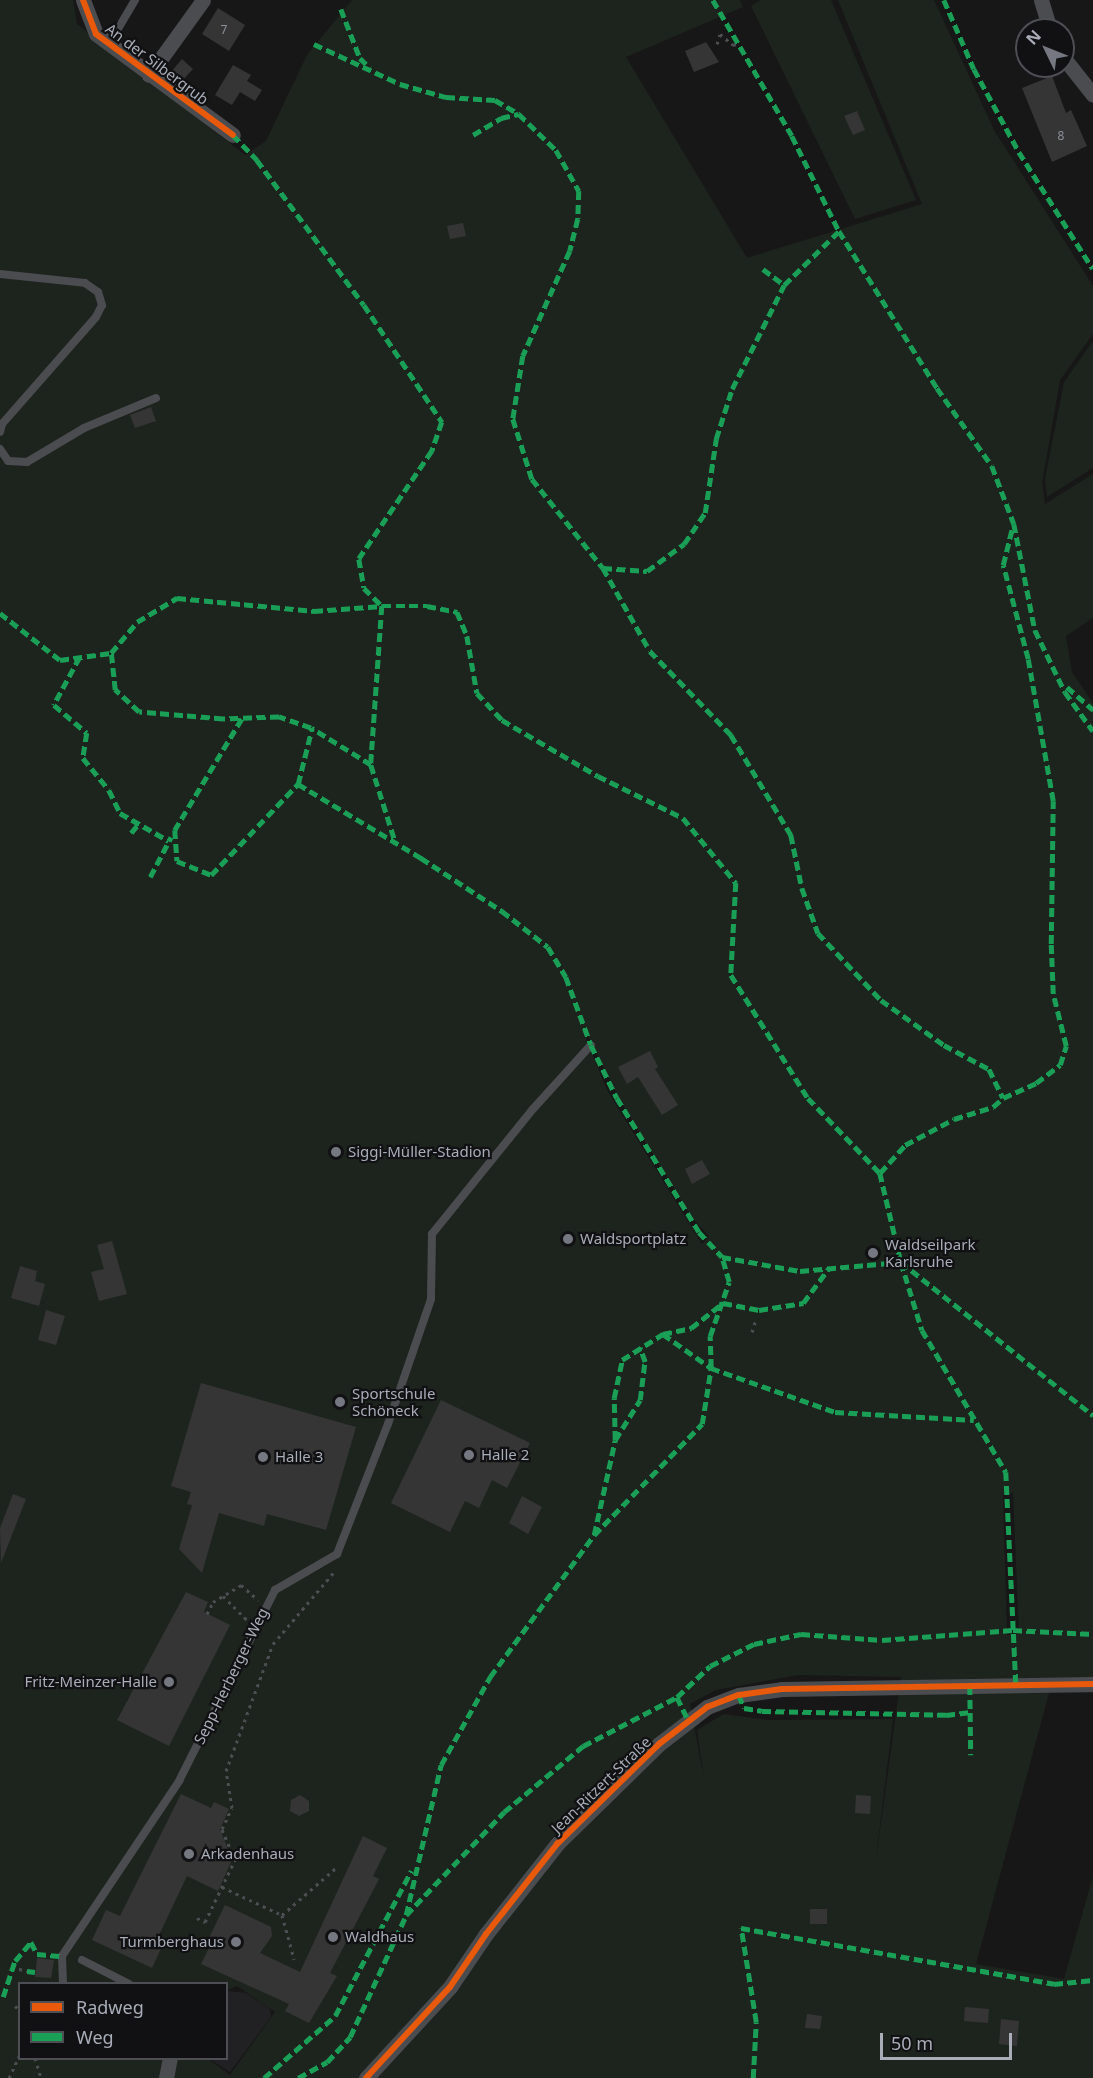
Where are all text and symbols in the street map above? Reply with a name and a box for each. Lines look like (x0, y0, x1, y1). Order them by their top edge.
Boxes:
north arrow (1015, 18, 1075, 78)
street label: An der Silbergrub (102, 19, 212, 109)
house number: 7 (221, 23, 227, 37)
text: N (1021, 25, 1046, 49)
house number: 8 (1058, 129, 1064, 143)
place label: Siggi-Müller-Stadion (348, 1143, 491, 1161)
marker: Siggi-Müller-Stadion (329, 1145, 343, 1159)
place label: Waldsportplatz (580, 1230, 686, 1248)
marker: Waldsportplatz (561, 1232, 575, 1246)
place label: Waldseilpark Karlsruhe (885, 1235, 975, 1270)
marker: Waldseilpark Karlsruhe (866, 1246, 880, 1260)
place label: Sportschule Schöneck (352, 1384, 435, 1419)
marker: Sportschule Schöneck (333, 1395, 347, 1409)
place label: Halle 2 (481, 1446, 529, 1464)
place label: Halle 3 (275, 1448, 323, 1466)
marker: Halle 2 (462, 1448, 476, 1462)
marker: Halle 3 (256, 1450, 270, 1464)
street label: Sepp-Herberger-Weg (190, 1605, 272, 1747)
place label: Fritz-Meinzer-Halle (24, 1673, 157, 1691)
marker: Fritz-Meinzer-Halle (162, 1675, 176, 1689)
street label: Jean-Ritzert-Straße (547, 1733, 655, 1837)
place label: Arkadenhaus (201, 1845, 294, 1863)
marker: Arkadenhaus (182, 1847, 196, 1861)
place label: Waldhaus (345, 1928, 414, 1946)
marker: Waldhaus (326, 1930, 340, 1944)
place label: Turmberghaus (120, 1933, 224, 1951)
marker: Turmberghaus (229, 1935, 243, 1949)
legend (18, 1982, 228, 2060)
text: Radweg (76, 1995, 144, 2019)
scale bar (883, 2021, 1015, 2059)
text: Weg (76, 2025, 114, 2049)
text: 50 m (891, 2031, 933, 2055)

